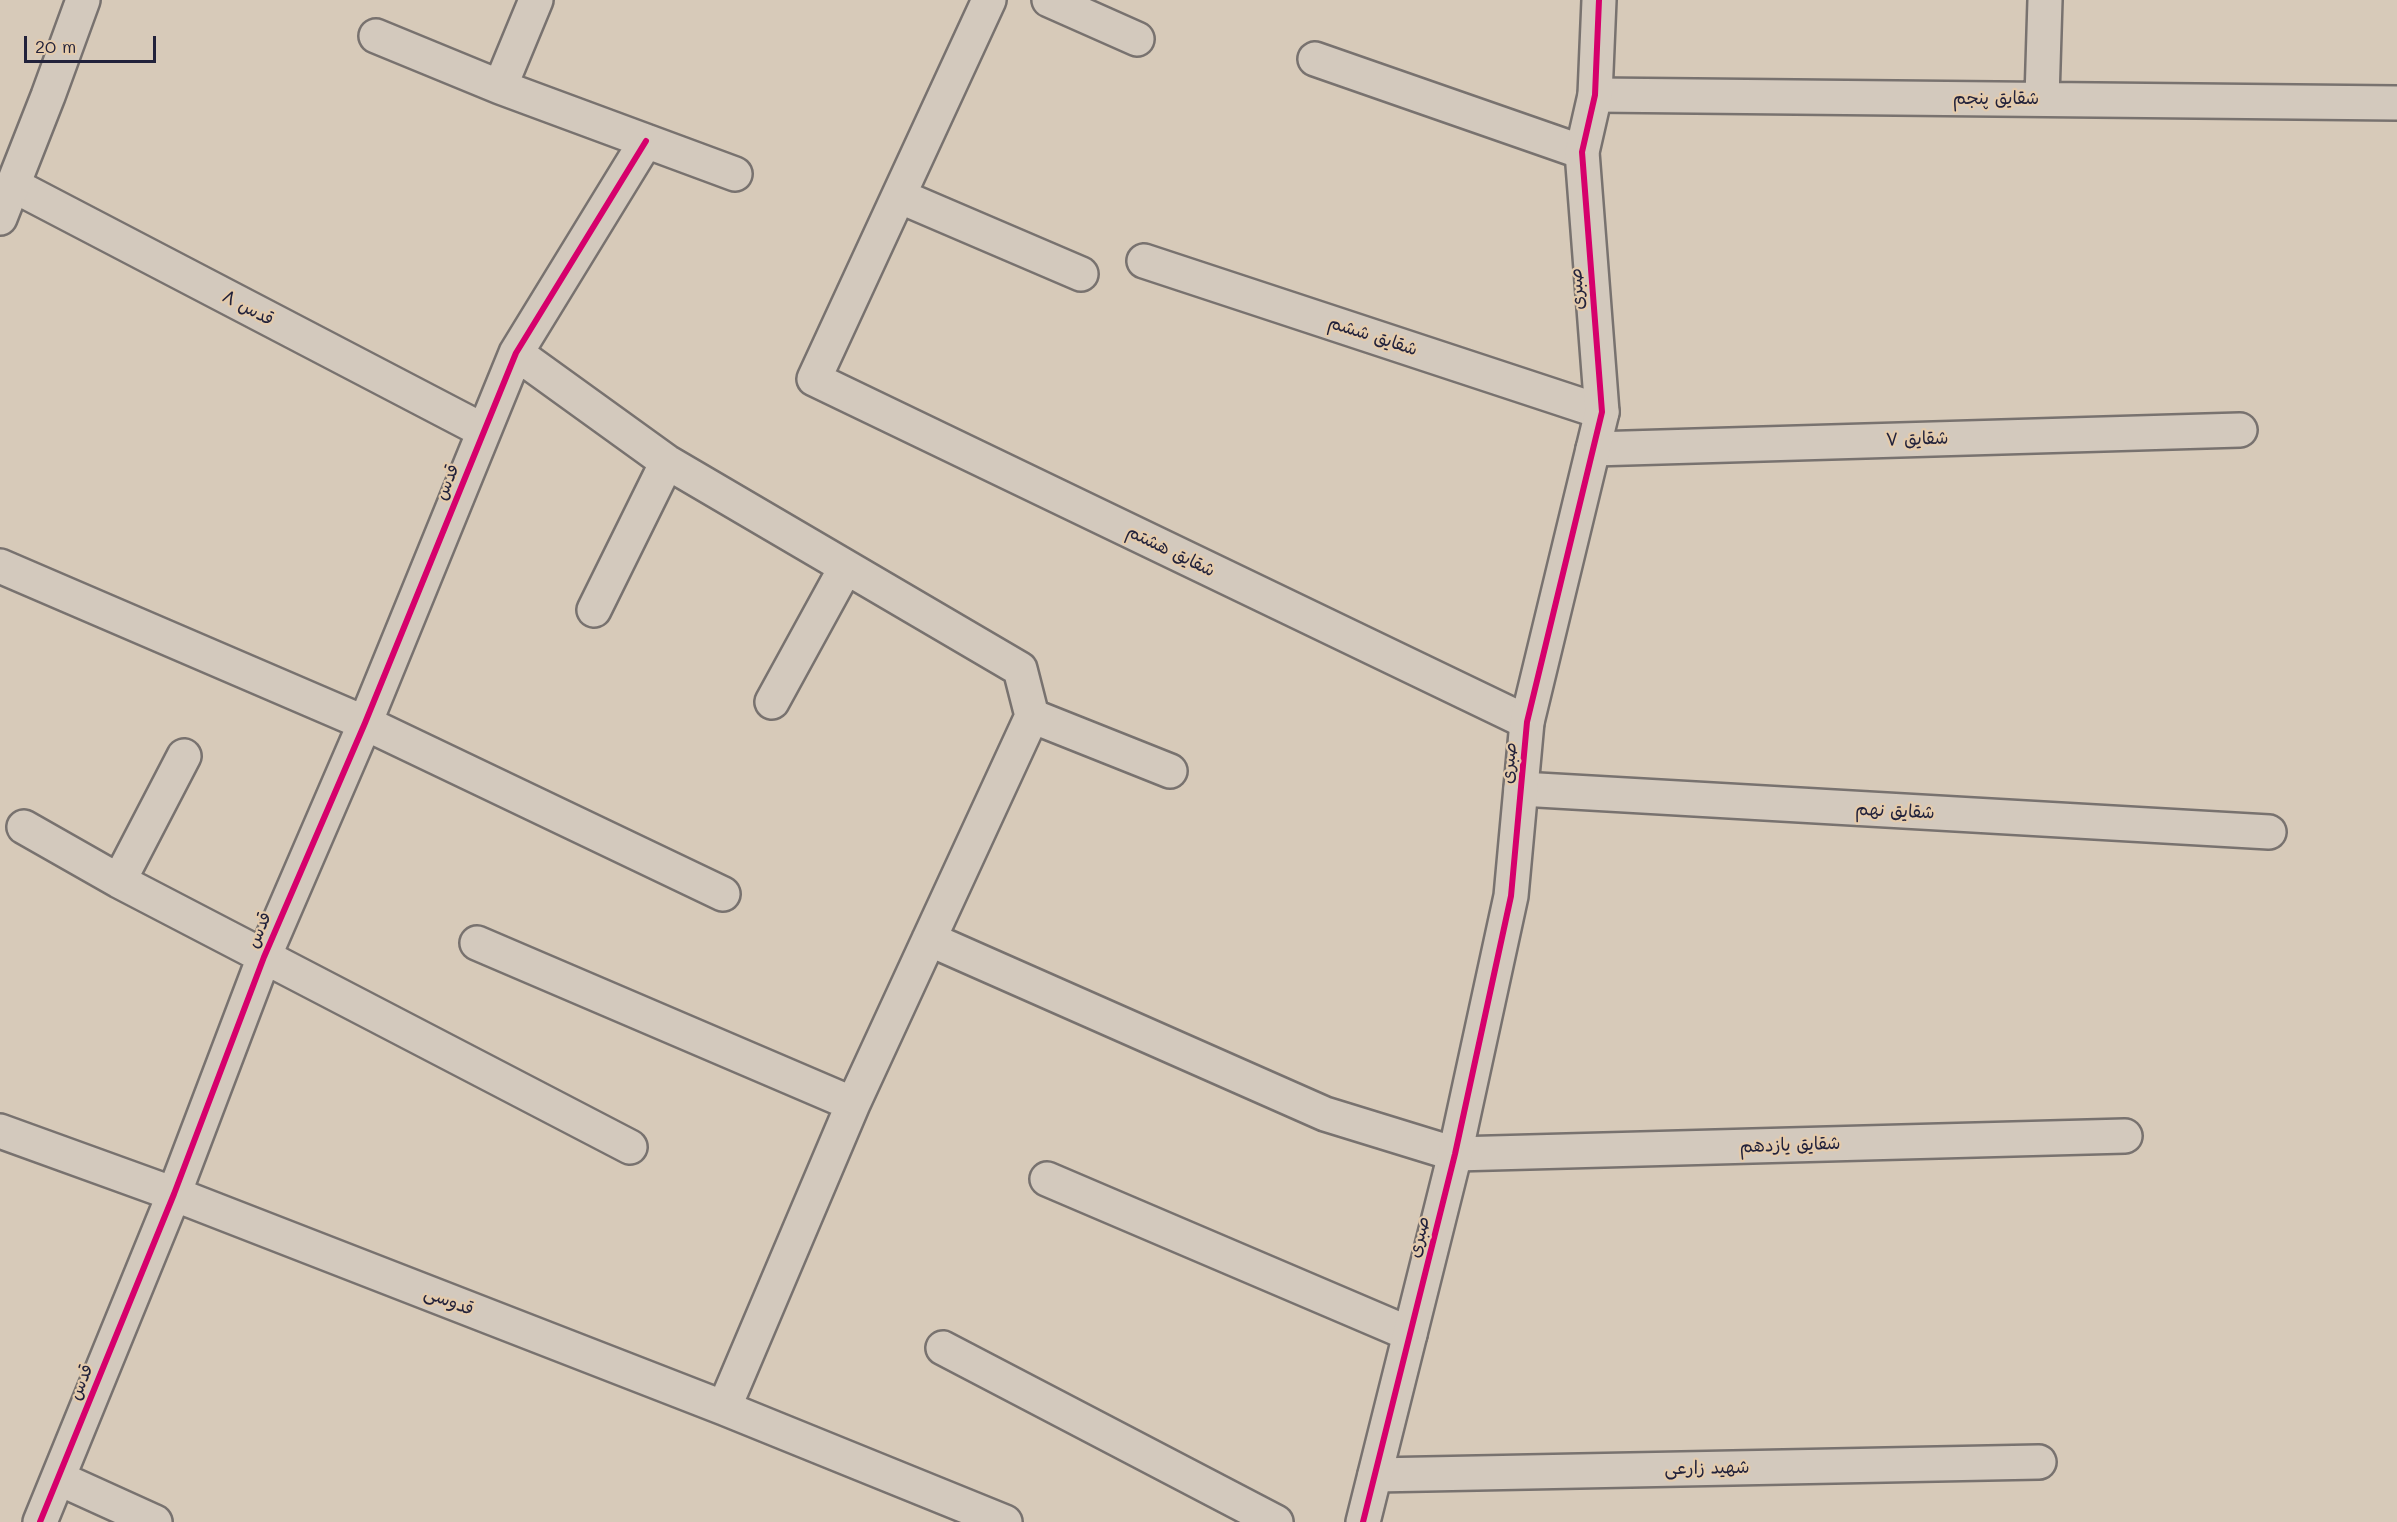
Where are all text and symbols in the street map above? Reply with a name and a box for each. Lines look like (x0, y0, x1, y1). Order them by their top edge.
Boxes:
scale bar (27, 24, 159, 62)
text: 20 m (35, 34, 76, 58)
street label: شقایق پنجم (1953, 87, 2039, 109)
street label: صبری (1565, 267, 1589, 311)
street label: قدس ۸ (219, 285, 277, 331)
street label: شقایق ششم (1326, 311, 1420, 361)
street label: شقایق ۷ (1885, 427, 1949, 451)
street label: قدس (430, 461, 464, 503)
street label: شقایق هشتم (1123, 520, 1219, 582)
street label: صبری (1496, 741, 1522, 785)
street label: شقایق نهم (1855, 798, 1935, 824)
street label: قدس (242, 909, 276, 951)
street label: شقایق یازدهم (1739, 1132, 1841, 1158)
street label: صبری (1403, 1214, 1435, 1260)
street label: قدوسی (421, 1282, 477, 1320)
street label: قدس (64, 1361, 98, 1403)
street label: شهید زارعی (1664, 1456, 1750, 1480)

